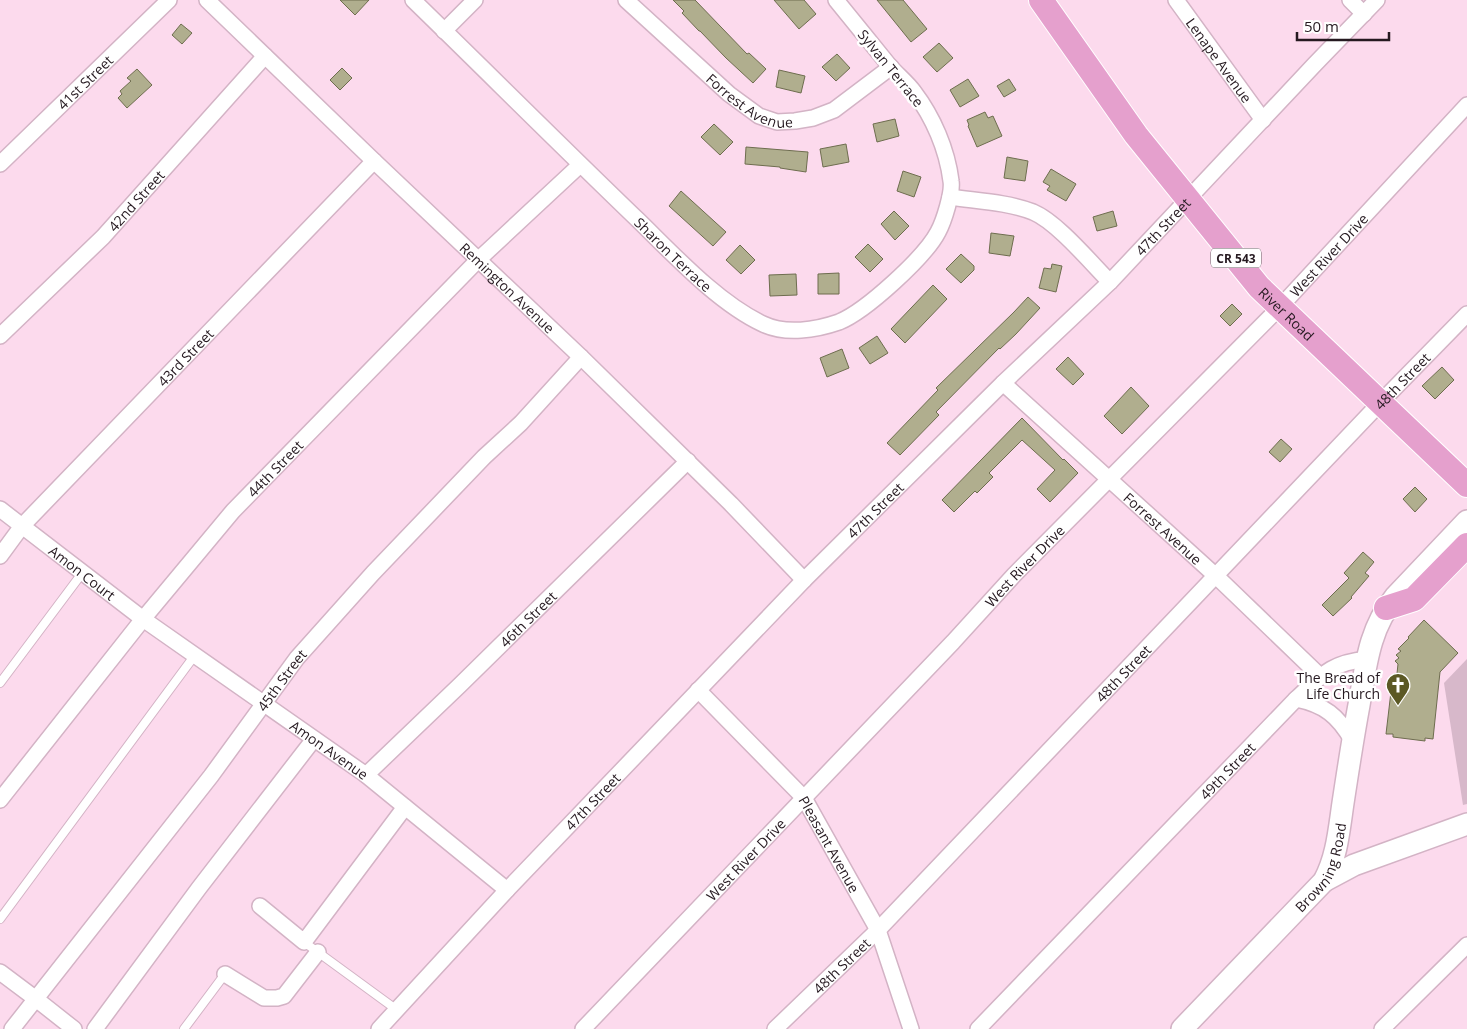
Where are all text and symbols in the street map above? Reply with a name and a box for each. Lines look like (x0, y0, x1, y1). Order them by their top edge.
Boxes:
scale bar (1297, 10, 1390, 42)
street label: Lenape Avenue (1182, 14, 1257, 106)
text: 50 m (1304, 16, 1339, 36)
street label: Sylvan Terrace (854, 25, 928, 111)
street label: 41st Street (53, 50, 117, 113)
street label: Forrest Avenue (703, 69, 794, 132)
street label: 42nd Street (103, 166, 168, 235)
street label: 47th Street (1131, 193, 1194, 259)
street label: West River Drive (1285, 209, 1372, 300)
street label: Sharon Terrace (631, 213, 716, 296)
street label: Remington Avenue (456, 238, 559, 337)
road number: CR 543 (1211, 248, 1261, 268)
street label: River Road (1255, 283, 1319, 344)
street label: 43rd Street (153, 324, 217, 390)
street label: 48th Street (1370, 348, 1434, 413)
street label: 44th Street (243, 436, 307, 501)
street label: 47th Street (842, 478, 907, 542)
street label: Forrest Avenue (1120, 488, 1206, 568)
street label: West River Drive (980, 520, 1068, 611)
street label: Amon Court (45, 541, 120, 604)
street label: 46th Street (495, 586, 560, 651)
street label: 48th Street (1091, 640, 1155, 706)
street label: 45th Street (252, 645, 310, 715)
place label: The Bread of Life Church (1296, 668, 1381, 703)
church icon: The Bread of Life Church (1385, 672, 1411, 706)
street label: Amon Avenue (287, 716, 372, 783)
street label: 49th Street (1195, 738, 1259, 803)
street label: 47th Street (560, 768, 624, 834)
street label: Pleasant Avenue (795, 792, 865, 896)
street label: West River Drive (702, 814, 789, 904)
street label: Browning Road (1290, 822, 1350, 916)
street label: 48th Street (809, 933, 874, 997)

